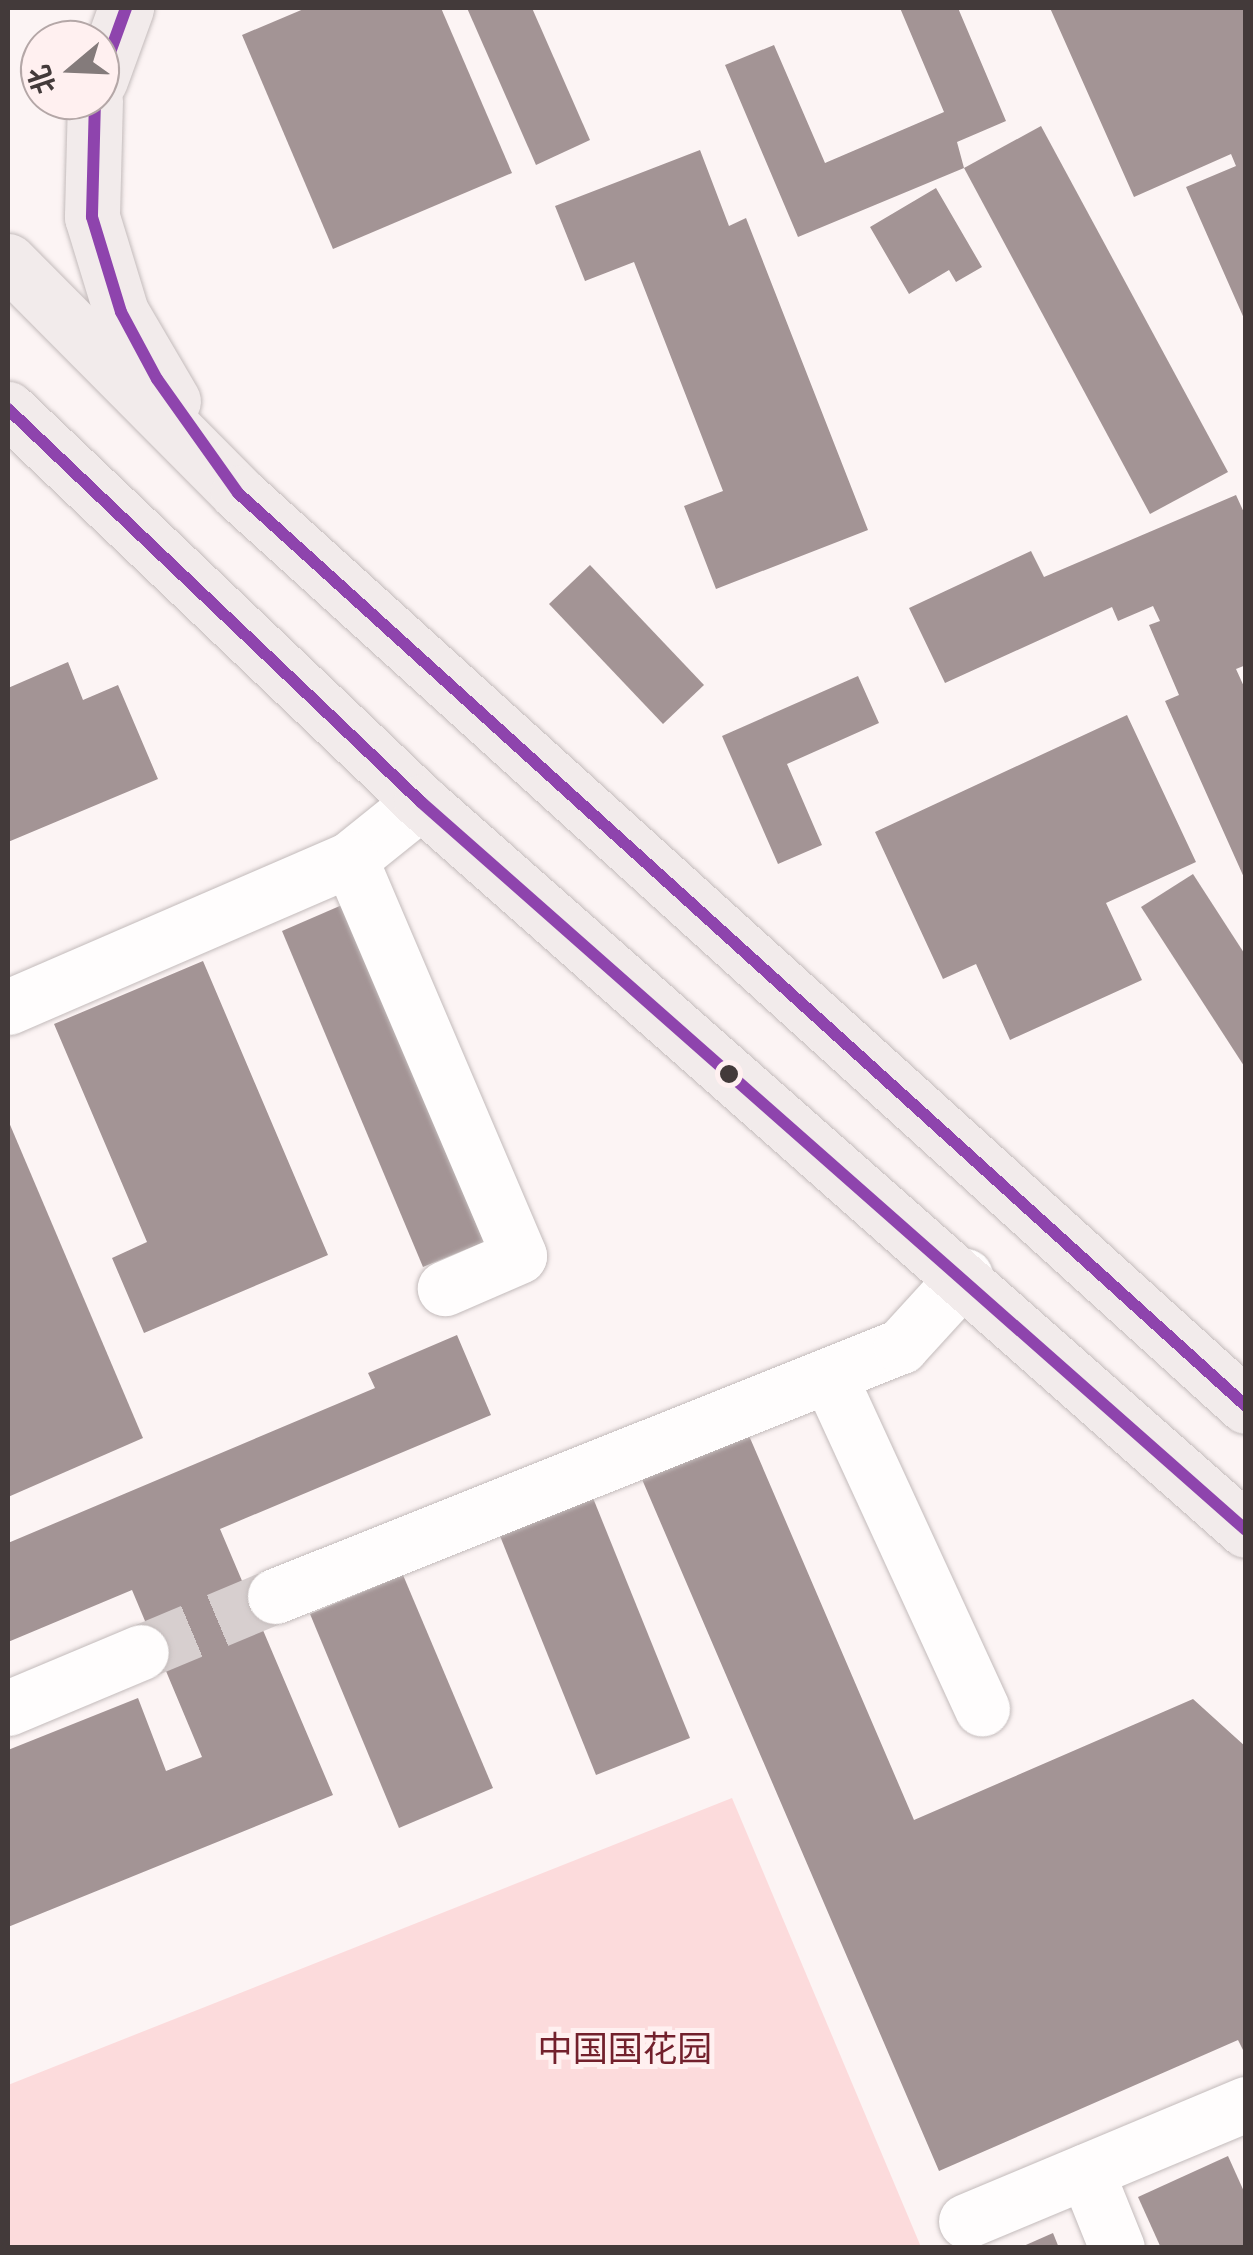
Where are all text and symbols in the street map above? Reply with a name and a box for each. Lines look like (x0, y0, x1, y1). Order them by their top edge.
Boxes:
north arrow (20, 20, 120, 120)
text: 北 (26, 61, 61, 97)
unlabelled marker (719, 1064, 739, 1084)
park label: 中国国花园 (538, 2030, 712, 2072)

